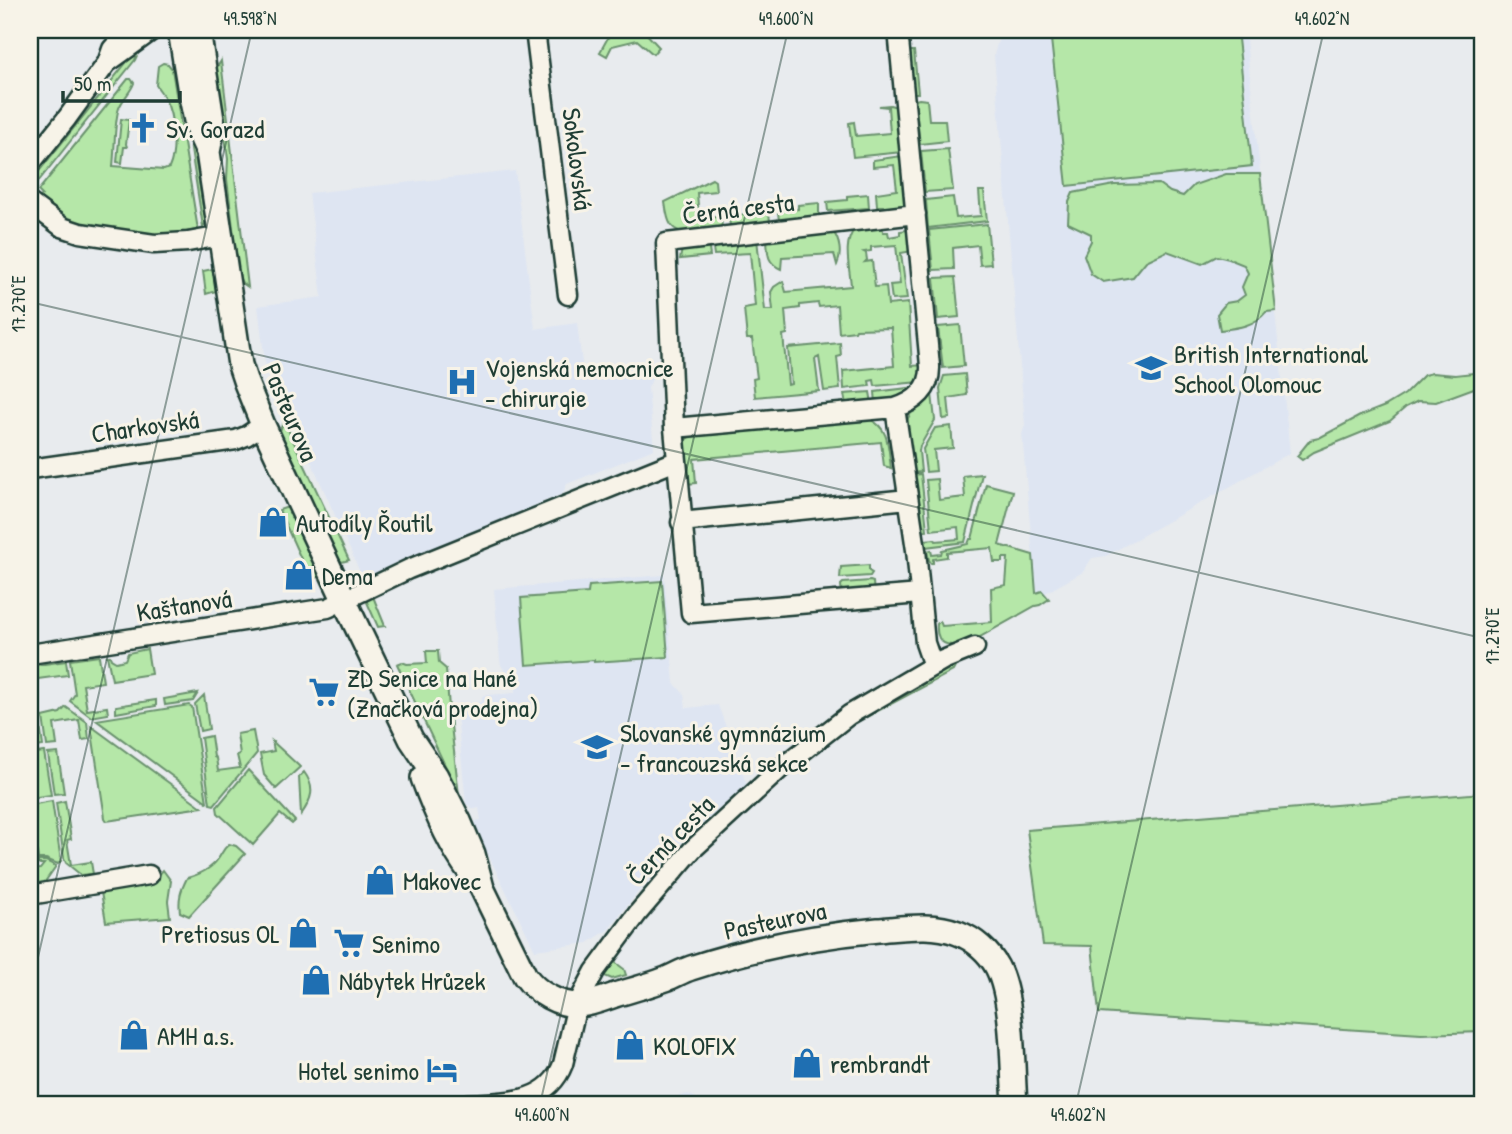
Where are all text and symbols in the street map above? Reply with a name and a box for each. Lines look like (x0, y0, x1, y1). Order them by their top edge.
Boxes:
text: 49.598°N (224, 6, 276, 31)
text: 49.600°N (759, 6, 813, 31)
text: 49.602°N (1295, 6, 1349, 31)
scale bar (63, 60, 180, 104)
text: 50 m (74, 69, 111, 98)
street label: Sokolovská (554, 106, 602, 212)
church icon: Sv. Gorazd (126, 111, 160, 145)
place label: Sv. Gorazd (166, 111, 264, 146)
street label: Černá cesta (680, 184, 796, 232)
text: 17.270°E (6, 276, 31, 332)
place label: British International School Olomouc (1174, 336, 1368, 401)
place label: Vojenská nemocnice - chirurgie (485, 350, 674, 415)
school or university icon: British International School Olomouc (1134, 351, 1168, 385)
street label: Pasteurova (255, 358, 327, 466)
hospital icon: Vojenská nemocnice - chirurgie (445, 365, 479, 399)
street label: Charkovská (89, 401, 201, 451)
shop icon: Autodíly Řoutil (256, 505, 290, 539)
place label: Autodíly Řoutil (296, 505, 433, 540)
shop icon: Dema (282, 558, 316, 592)
place label: Dema (322, 558, 373, 593)
street label: Kaštanová (134, 580, 234, 630)
text: 17.270°E (1480, 608, 1505, 664)
place label: ZD Senice na Hané (Značková prodejna) (347, 660, 538, 725)
supermarket icon: ZD Senice na Hané (Značková prodejna) (307, 675, 341, 709)
place label: Slovanské gymnázium - francouzská sekce (620, 715, 826, 780)
school or university icon: Slovanské gymnázium - francouzská sekce (580, 730, 614, 764)
street label: Černá cesta (618, 788, 722, 892)
shop icon: Makovec (363, 863, 397, 897)
place label: Makovec (403, 863, 481, 898)
street label: Pasteurova (721, 892, 829, 948)
place label: Pretiosus OL (161, 916, 280, 951)
shop icon: Pretiosus OL (286, 916, 320, 950)
supermarket icon: Senimo (332, 926, 366, 960)
place label: Senimo (372, 926, 440, 961)
shop icon: Nábytek Hrůzek (299, 963, 333, 997)
place label: Nábytek Hrůzek (339, 963, 486, 998)
shop icon: AMH a.s. (117, 1018, 151, 1052)
place label: AMH a.s. (157, 1018, 235, 1053)
shop icon: KOLOFIX (613, 1028, 647, 1062)
place label: KOLOFIX (653, 1028, 737, 1063)
shop icon: rembrandt (790, 1046, 824, 1080)
place label: rembrandt (830, 1046, 931, 1081)
place label: Hotel senimo (298, 1053, 419, 1088)
hotel icon: Hotel senimo (425, 1053, 459, 1087)
text: 49.600°N (515, 1102, 569, 1127)
text: 49.602°N (1051, 1102, 1105, 1127)

